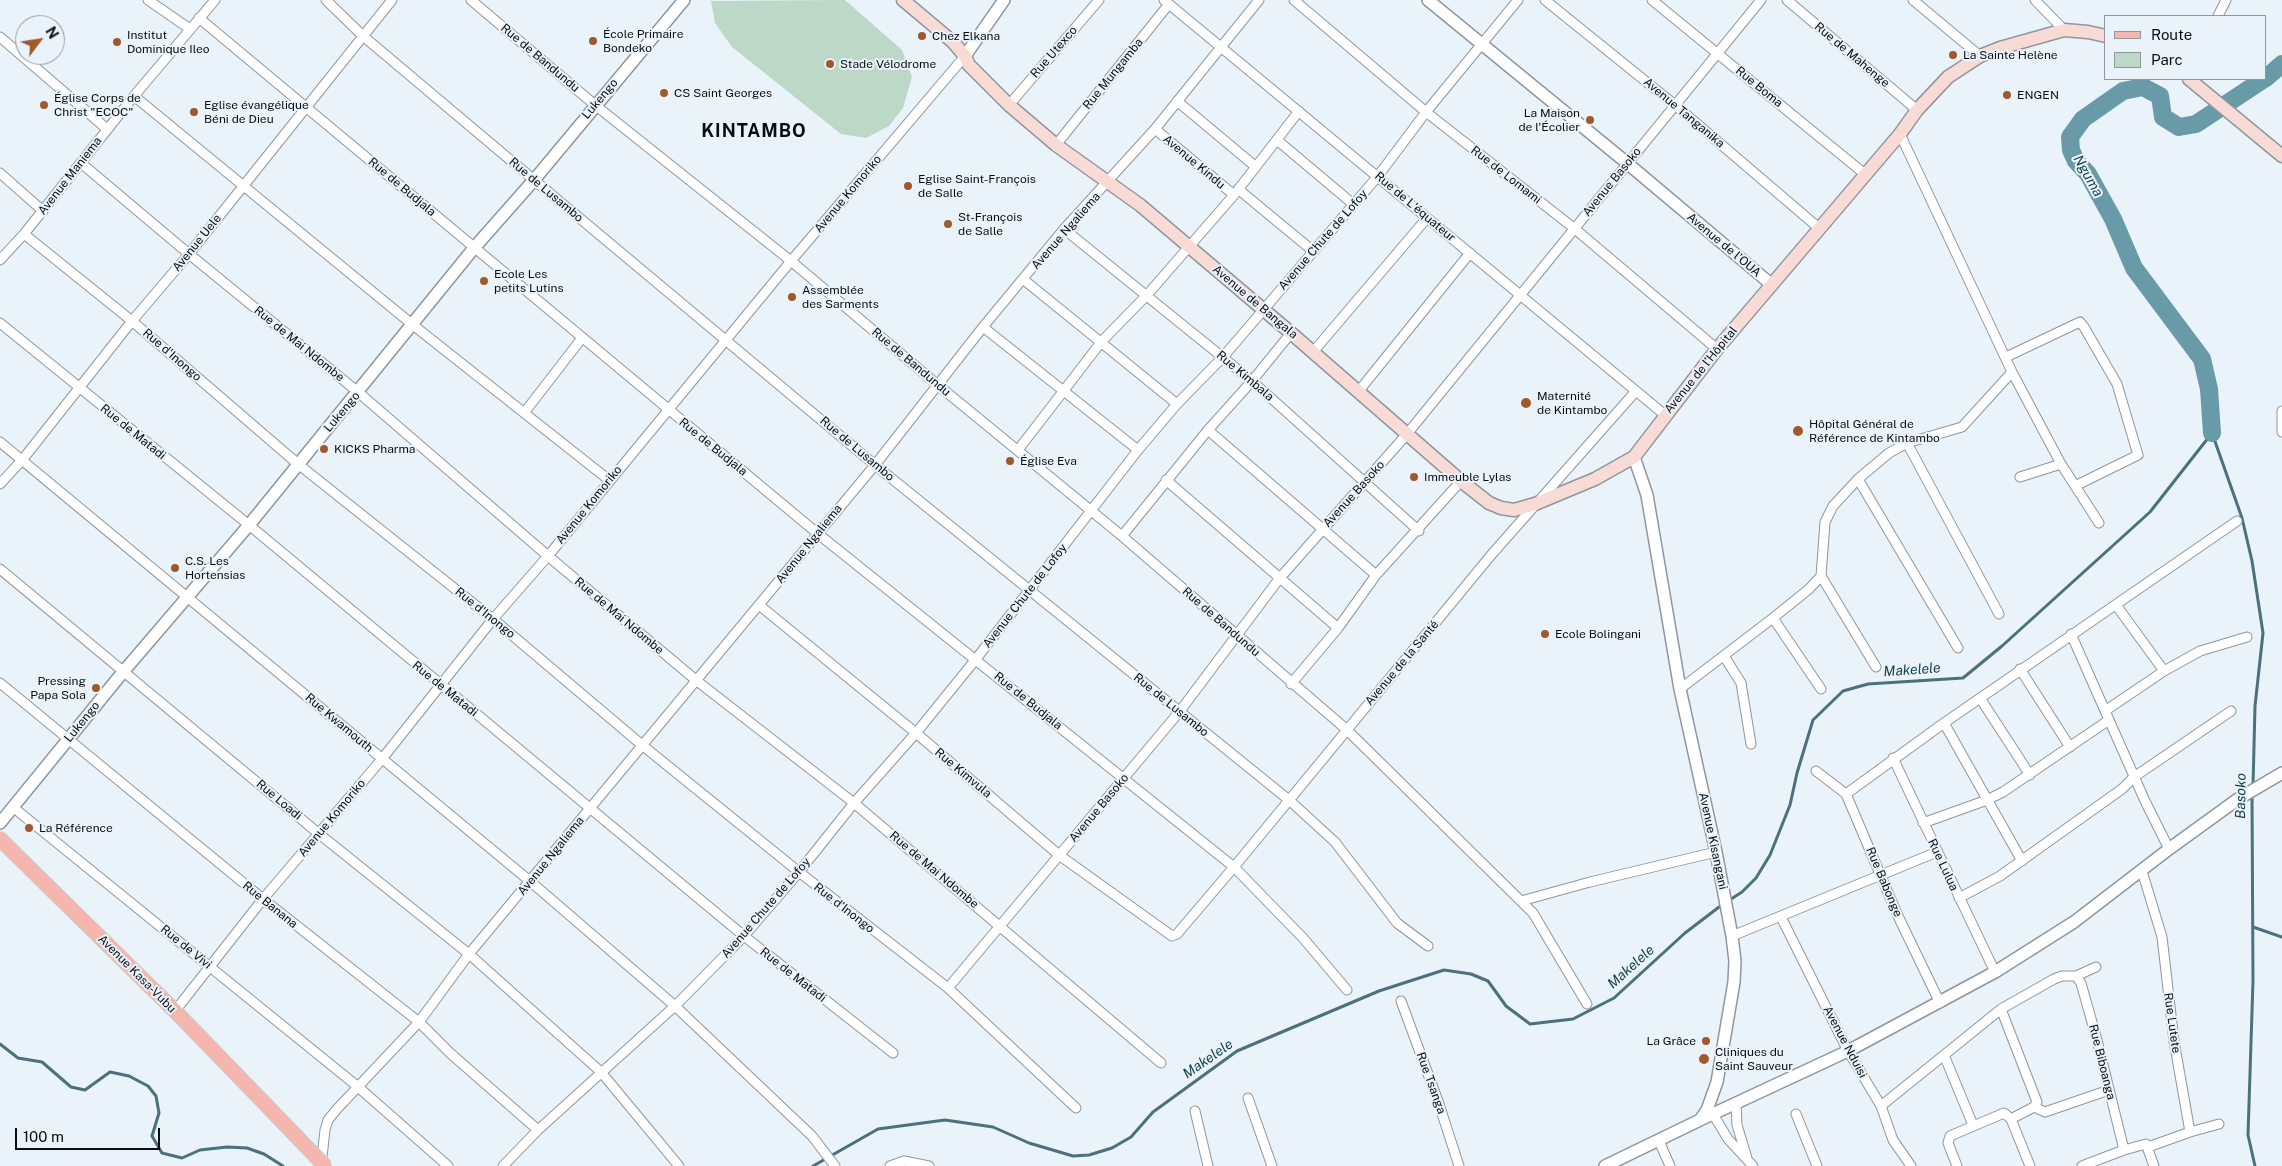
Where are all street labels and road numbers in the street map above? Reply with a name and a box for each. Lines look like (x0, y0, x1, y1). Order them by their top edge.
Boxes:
street label: Rue de Mahenge (1812, 19, 1892, 91)
street label: Rue de Bandundu (498, 21, 582, 95)
street label: Rue Utexco (1028, 23, 1080, 81)
street label: Rue Mungamba (1080, 36, 1146, 112)
street label: Rue Boma (1732, 64, 1786, 110)
street label: Avenue Tanganika (1641, 75, 1727, 151)
street label: Lukengo (579, 76, 621, 122)
street label: Avenue Kindu (1160, 132, 1228, 192)
street label: Avenue Maniema (35, 134, 105, 218)
street label: Rue de Lomami (1468, 143, 1544, 207)
street label: Avenue Basoko (1580, 144, 1644, 220)
street label: Avenue Komoriko (811, 152, 885, 236)
street label: Rue de Budjala (365, 155, 439, 219)
street label: Rue de Lusambo (506, 155, 586, 225)
street label: Rue de L'équateur (1372, 169, 1458, 245)
street label: Avenue Chute de Lofoy (1275, 187, 1371, 293)
street label: Avenue Ngaliema (1029, 190, 1103, 272)
street label: Avenue de l’OUA (1684, 210, 1764, 280)
street label: Avenue Uele (170, 211, 224, 275)
street label: Avenue de Bangala (1209, 262, 1301, 342)
street label: Rue de Mai Ndombe (251, 303, 347, 385)
street label: Avenue de l’Hôpital (1661, 324, 1741, 416)
street label: Rue de Bandundu (869, 325, 953, 399)
street label: Rue d'Inongo (140, 326, 204, 384)
street label: Rue Kimbala (1213, 348, 1277, 404)
street label: Lukengo (321, 389, 363, 435)
street label: Rue de Matadi (97, 401, 169, 463)
street label: Rue de Lusambo (817, 414, 897, 484)
street label: Rue de Budjala (676, 415, 750, 479)
street label: Avenue Basoko (1320, 458, 1388, 530)
street label: Avenue Komoriko (553, 463, 625, 547)
street label: Avenue Ngaliema (773, 502, 845, 586)
street label: Avenue Chute de Lofoy (980, 541, 1070, 651)
street label: Rue de Mai Ndombe (572, 575, 666, 657)
street label: Rue d'Inongo (452, 584, 518, 642)
street label: Rue de Bandundu (1179, 584, 1263, 660)
street label: Avenue de la Santé (1362, 617, 1442, 709)
street label: Rue de Matadi (409, 658, 481, 720)
street label: Rue de Budjala (991, 669, 1065, 733)
street label: Rue de Lusambo (1131, 670, 1211, 740)
street label: Rue Kwamouth (302, 691, 376, 755)
street label: Lukengo (61, 699, 103, 745)
street label: Rue Kimvula (932, 745, 994, 801)
street label: Avenue Basoko (1066, 771, 1132, 845)
street label: Avenue Komoriko (295, 776, 369, 860)
street label: Rue Loadi (253, 777, 305, 823)
street label: Avenue Kisangani (1696, 791, 1730, 891)
street label: Avenue Ngaliema (515, 814, 587, 898)
street label: Rue de Mai Ndombe (887, 829, 981, 911)
street label: Rue Lulua (1925, 837, 1961, 893)
street label: Rue Babonge (1863, 845, 1905, 919)
street label: Avenue Chute de Lofoy (718, 855, 814, 961)
street label: Rue Banana (240, 878, 300, 932)
street label: Rue d'Inongo (811, 880, 877, 936)
street label: Rue de Vivi (158, 922, 214, 972)
street label: Avenue Kasa-Vubu (95, 932, 179, 1016)
street label: Rue de Matadi (757, 945, 829, 1005)
street label: Rue Lutete (2161, 992, 2183, 1054)
street label: Avenue Nduisi (1820, 1004, 1870, 1080)
street label: Rue Biboanga (2086, 1023, 2118, 1101)
street label: Rue Tsanga (1413, 1050, 1449, 1116)

